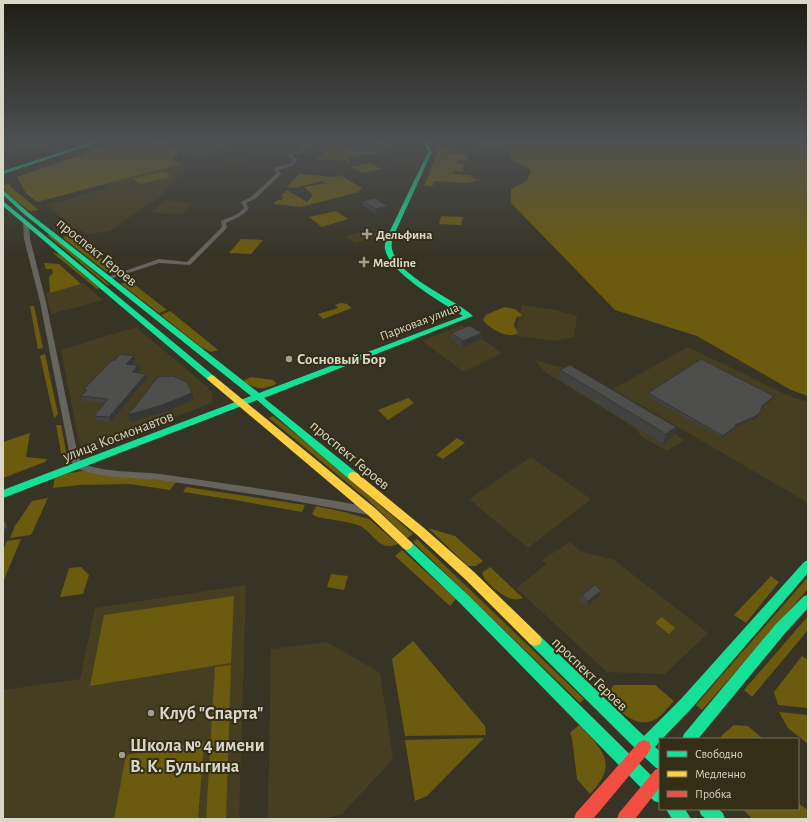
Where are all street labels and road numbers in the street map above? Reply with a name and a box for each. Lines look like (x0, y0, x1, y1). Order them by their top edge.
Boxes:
street label: проспект Героев (54, 215, 140, 289)
street label: Парковая улица (378, 301, 461, 343)
street label: улица Космонавтов (60, 408, 176, 465)
street label: проспект Героев (307, 418, 392, 493)
street label: проспект Героев (549, 635, 630, 714)

